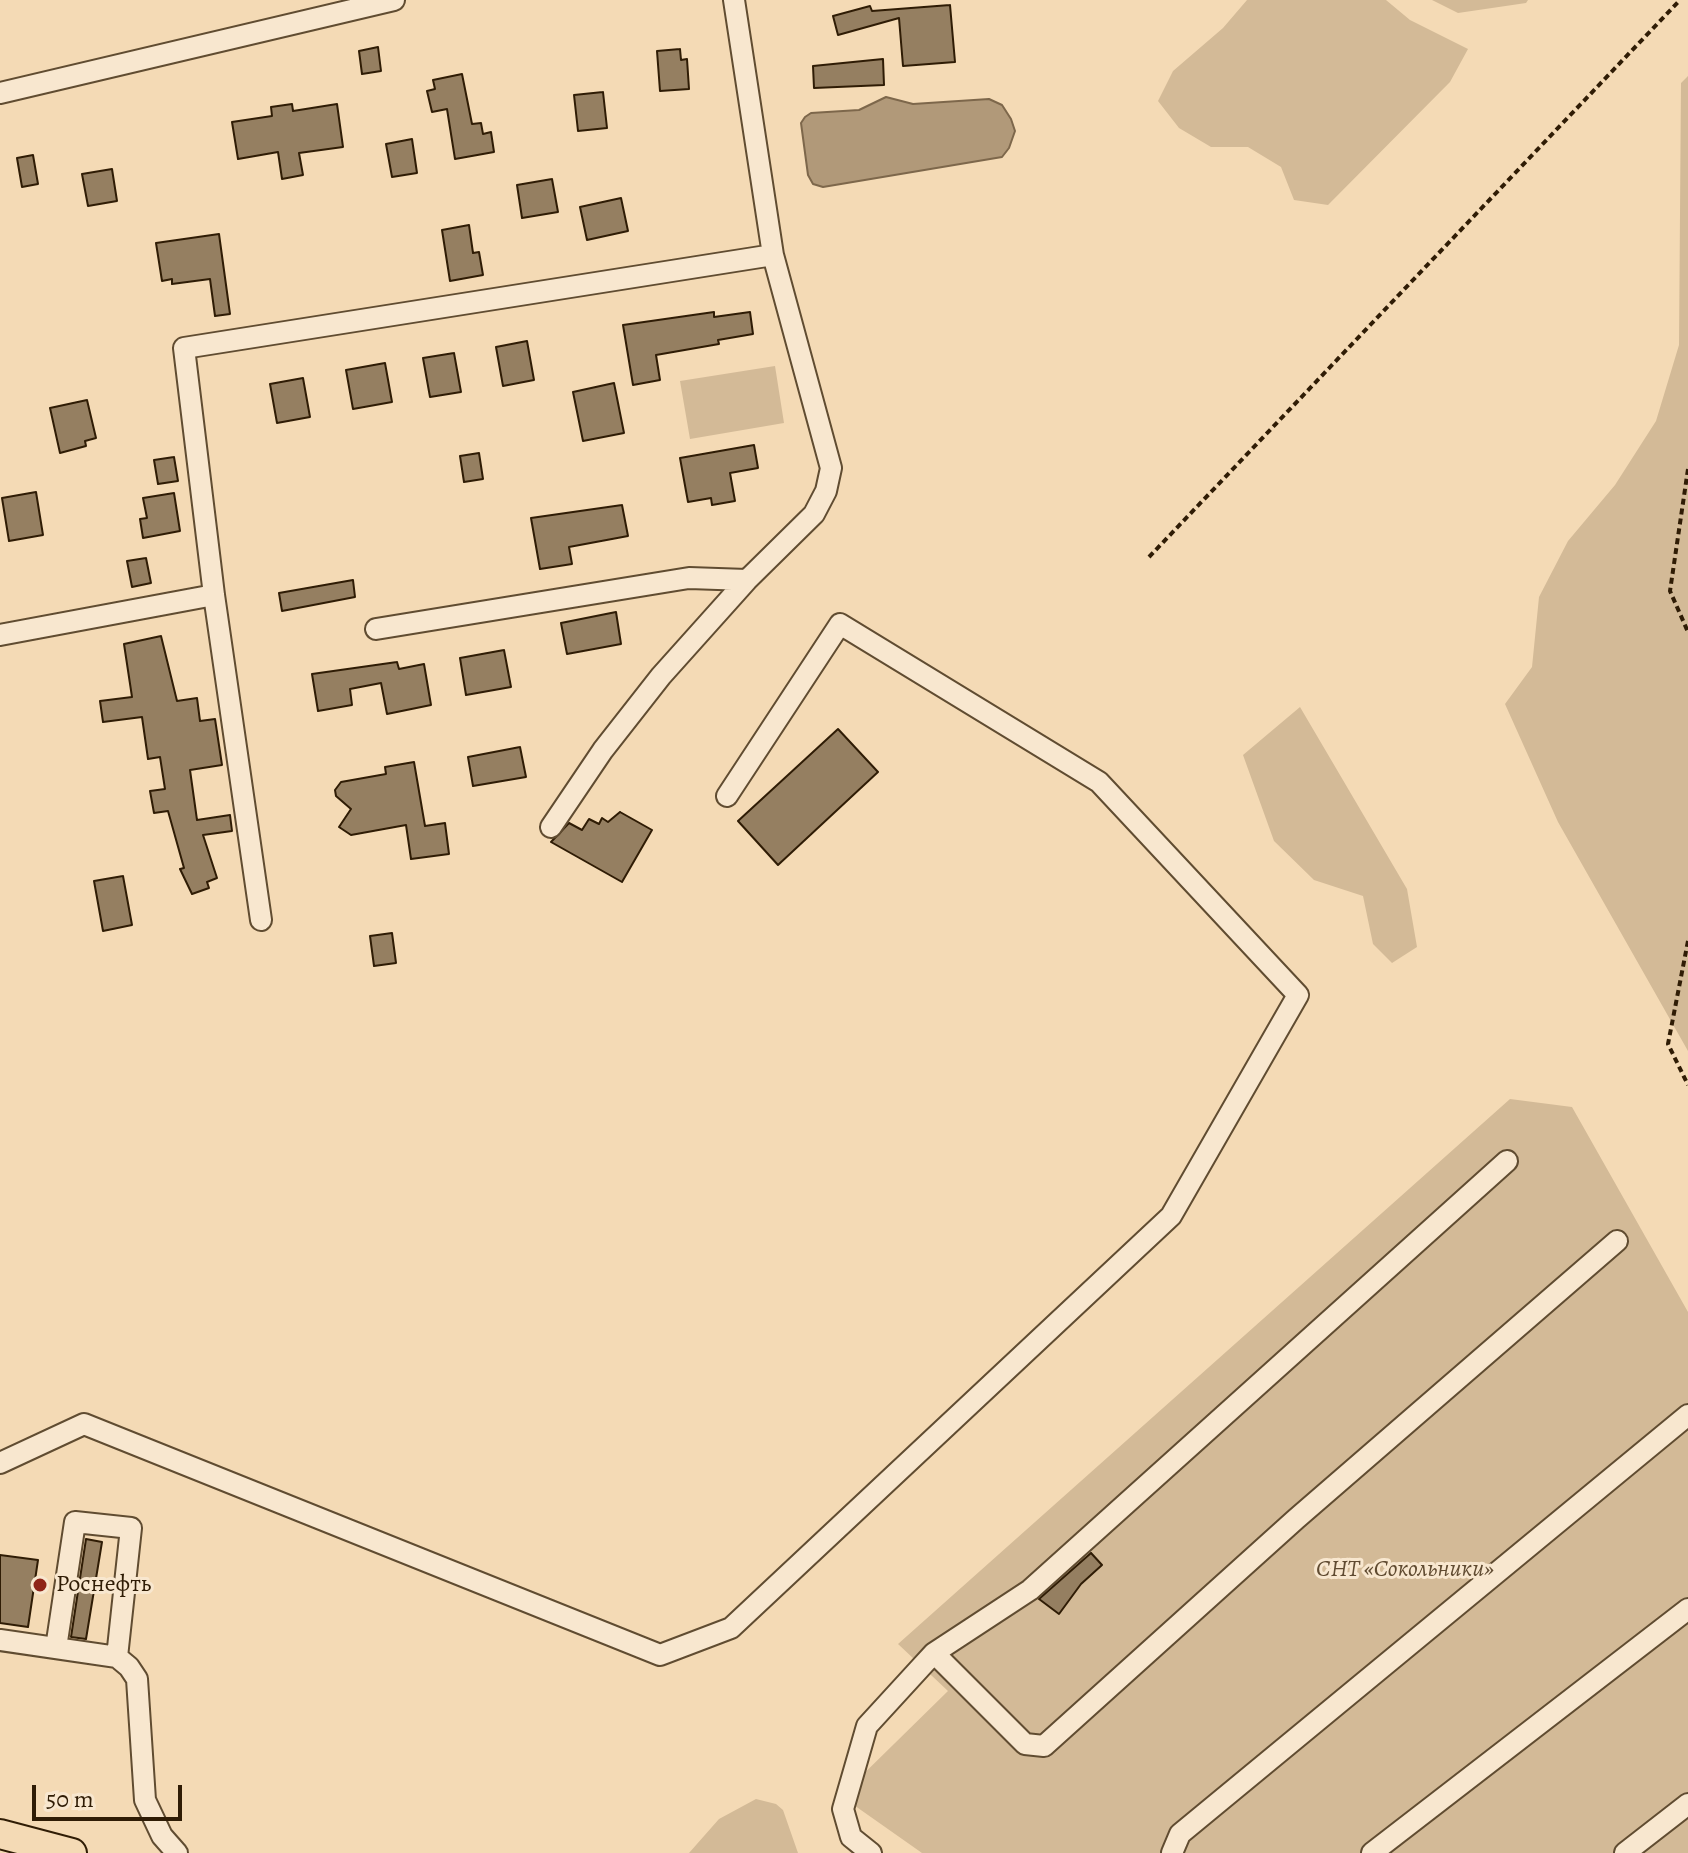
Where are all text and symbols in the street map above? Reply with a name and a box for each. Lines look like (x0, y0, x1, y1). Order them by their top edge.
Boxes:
park label: СНТ «Сокольники» (1316, 1556, 1494, 1584)
place label: Роснефть (56, 1571, 151, 1599)
marker: Роснефть (31, 1576, 49, 1594)
scale bar (36, 1769, 186, 1819)
text: 50 m (46, 1783, 94, 1815)

